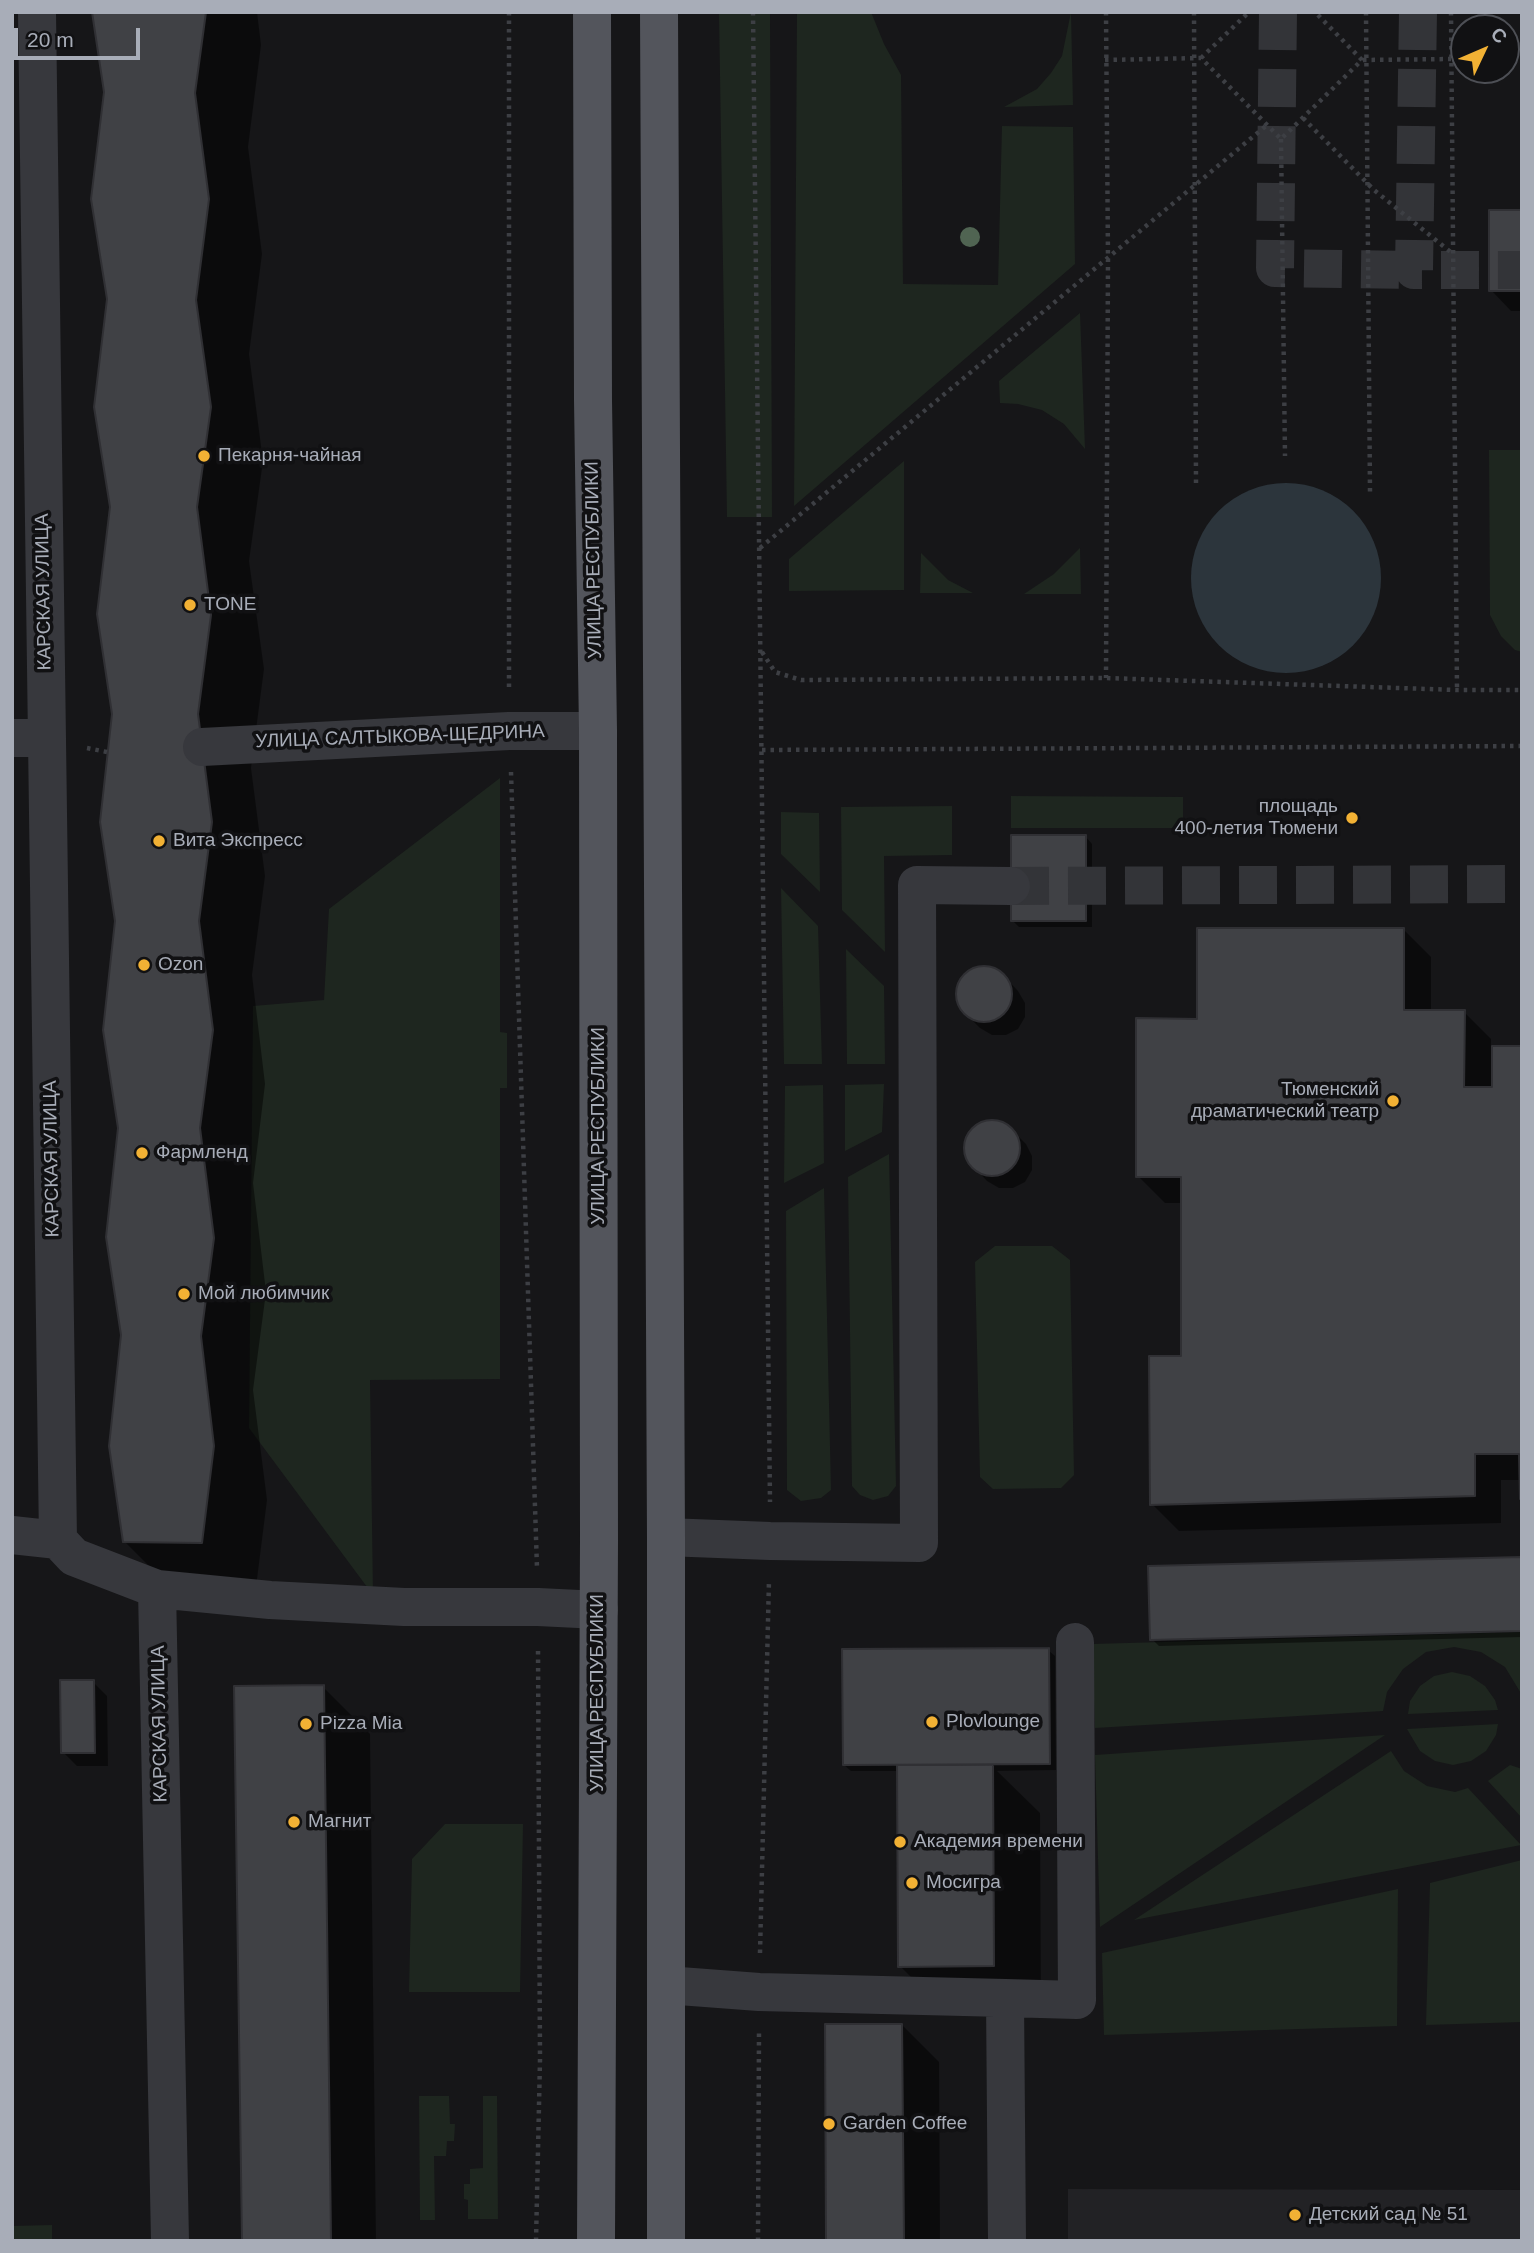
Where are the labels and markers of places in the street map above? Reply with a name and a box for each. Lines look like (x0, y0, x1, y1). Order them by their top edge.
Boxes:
place label: Пекарня-чайная (218, 445, 362, 467)
marker: Пекарня-чайная (196, 448, 212, 464)
place label: TONE (204, 594, 256, 616)
marker: TONE (182, 597, 198, 613)
place label: площадь 400-летия Тюмени (1175, 796, 1338, 840)
marker: площадь 400-летия Тюмени (1344, 810, 1360, 826)
place label: Вита Экспресс (173, 830, 303, 852)
marker: Вита Экспресс (151, 833, 167, 849)
place label: Ozon (158, 954, 203, 976)
marker: Ozon (136, 957, 152, 973)
place label: Тюменский драматический театр (1191, 1079, 1379, 1123)
marker: Тюменский драматический театр (1385, 1093, 1401, 1109)
place label: Фармленд (156, 1142, 248, 1164)
marker: Фармленд (134, 1145, 150, 1161)
place label: Мой любимчик (198, 1283, 329, 1305)
marker: Мой любимчик (176, 1286, 192, 1302)
place label: Plovlounge (946, 1711, 1040, 1733)
place label: Pizza Mia (320, 1713, 402, 1735)
marker: Plovlounge (924, 1714, 940, 1730)
marker: Pizza Mia (298, 1716, 314, 1732)
place label: Магнит (308, 1811, 371, 1833)
marker: Магнит (286, 1814, 302, 1830)
place label: Академия времени (914, 1831, 1083, 1853)
marker: Академия времени (892, 1834, 908, 1850)
place label: Мосигра (926, 1872, 1001, 1894)
marker: Мосигра (904, 1875, 920, 1891)
place label: Garden Coffee (843, 2113, 967, 2135)
marker: Garden Coffee (821, 2116, 837, 2132)
place label: Детский сад № 51 (1309, 2204, 1468, 2226)
marker: Детский сад № 51 (1287, 2207, 1303, 2223)

